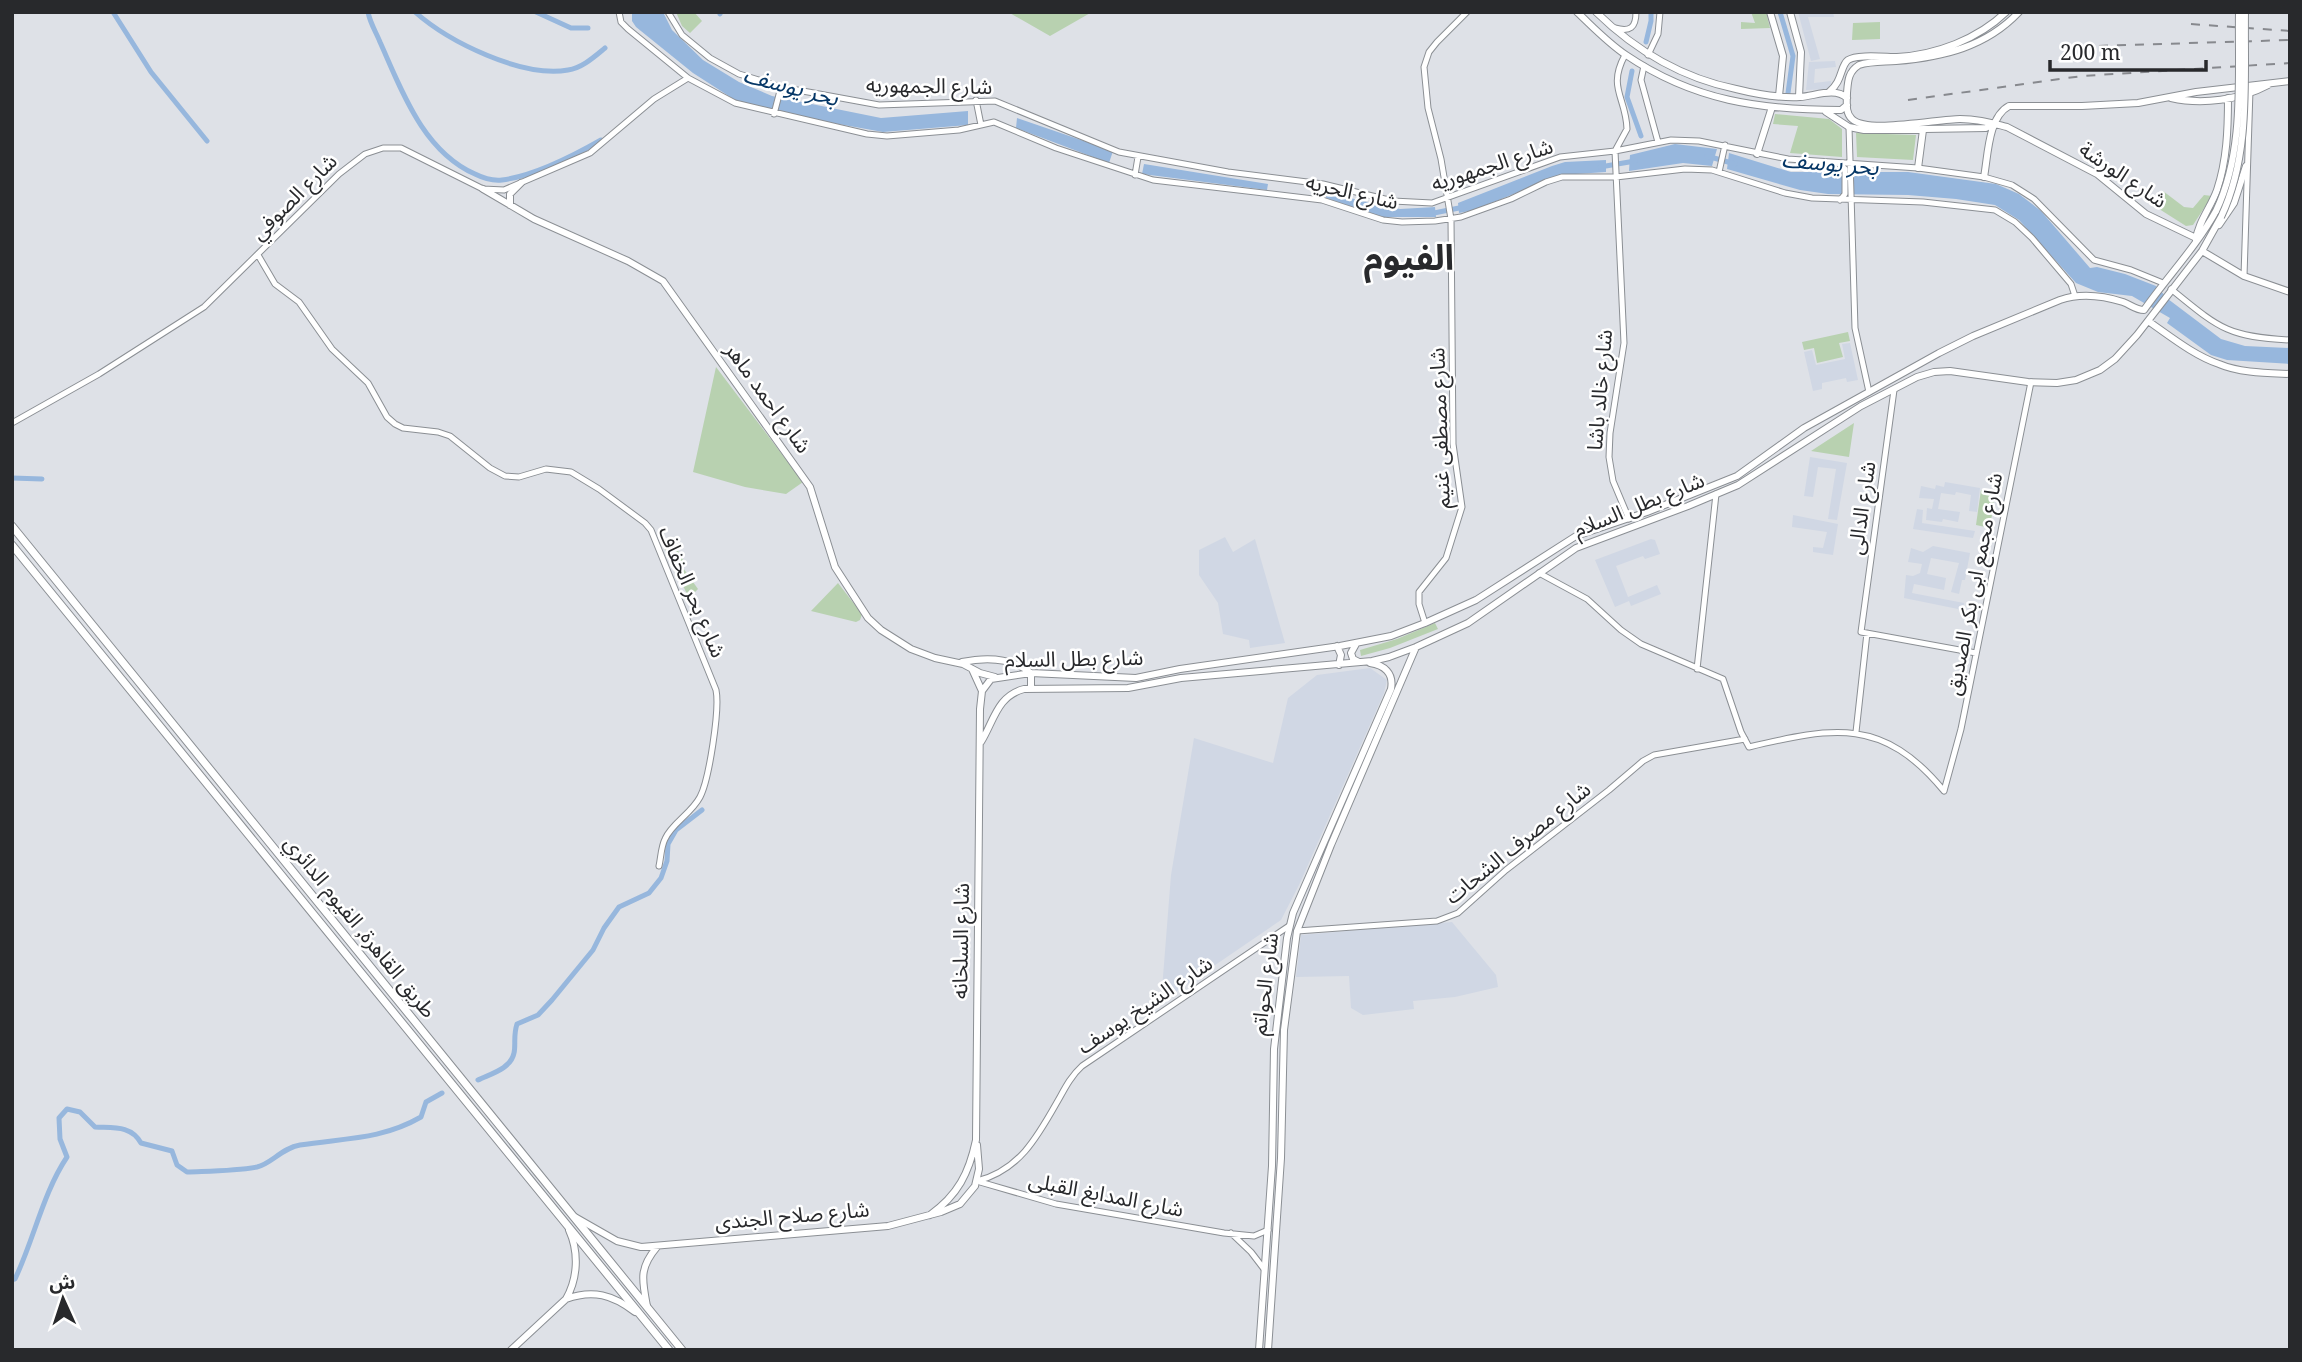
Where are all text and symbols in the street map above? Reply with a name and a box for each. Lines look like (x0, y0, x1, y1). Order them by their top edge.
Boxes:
scale bar (2050, 28, 2206, 72)
text: 200 m (2060, 38, 2121, 66)
water label: بحر يوسف (740, 57, 843, 113)
street label: شارع الجمهوريه (866, 70, 992, 102)
street label: شارع الجمهوريه (1427, 131, 1557, 199)
street label: شارع الورشة (2073, 134, 2173, 216)
water label: بحر يوسف (1780, 142, 1881, 182)
street label: شارع الصوفي (244, 147, 345, 248)
street label: شارع الحريه (1303, 167, 1401, 217)
district label: الفيوم (1364, 233, 1454, 284)
street label: شارع خالد باشا (1580, 328, 1620, 452)
street label: شارع احمد ماهر (717, 336, 818, 459)
street label: شارع مصطفى غنيم (1422, 347, 1458, 509)
street label: شارع الدالى (1841, 459, 1883, 557)
street label: شارع بطل السلام (1569, 465, 1709, 546)
street label: شارع مجمع ابى بكر الصديق (1938, 470, 2010, 698)
street label: شارع بحر الخفاف (651, 522, 733, 662)
street label: شارع بطل السلام (1004, 643, 1144, 676)
street label: شارع مصرف الشحات (1439, 775, 1597, 911)
street label: طريق القاهرة, الفيوم الدائري (276, 829, 443, 1025)
street label: شارع السلخانه (945, 883, 977, 999)
street label: شارع الحواتم (1244, 931, 1286, 1037)
street label: شارع الشيخ يوسف (1071, 949, 1219, 1061)
street label: شارع المدابغ القبلى (1026, 1165, 1186, 1225)
street label: شارع صلاح الجندى (713, 1194, 871, 1238)
north arrow (28, 1264, 98, 1334)
text: ش (48, 1268, 76, 1296)

